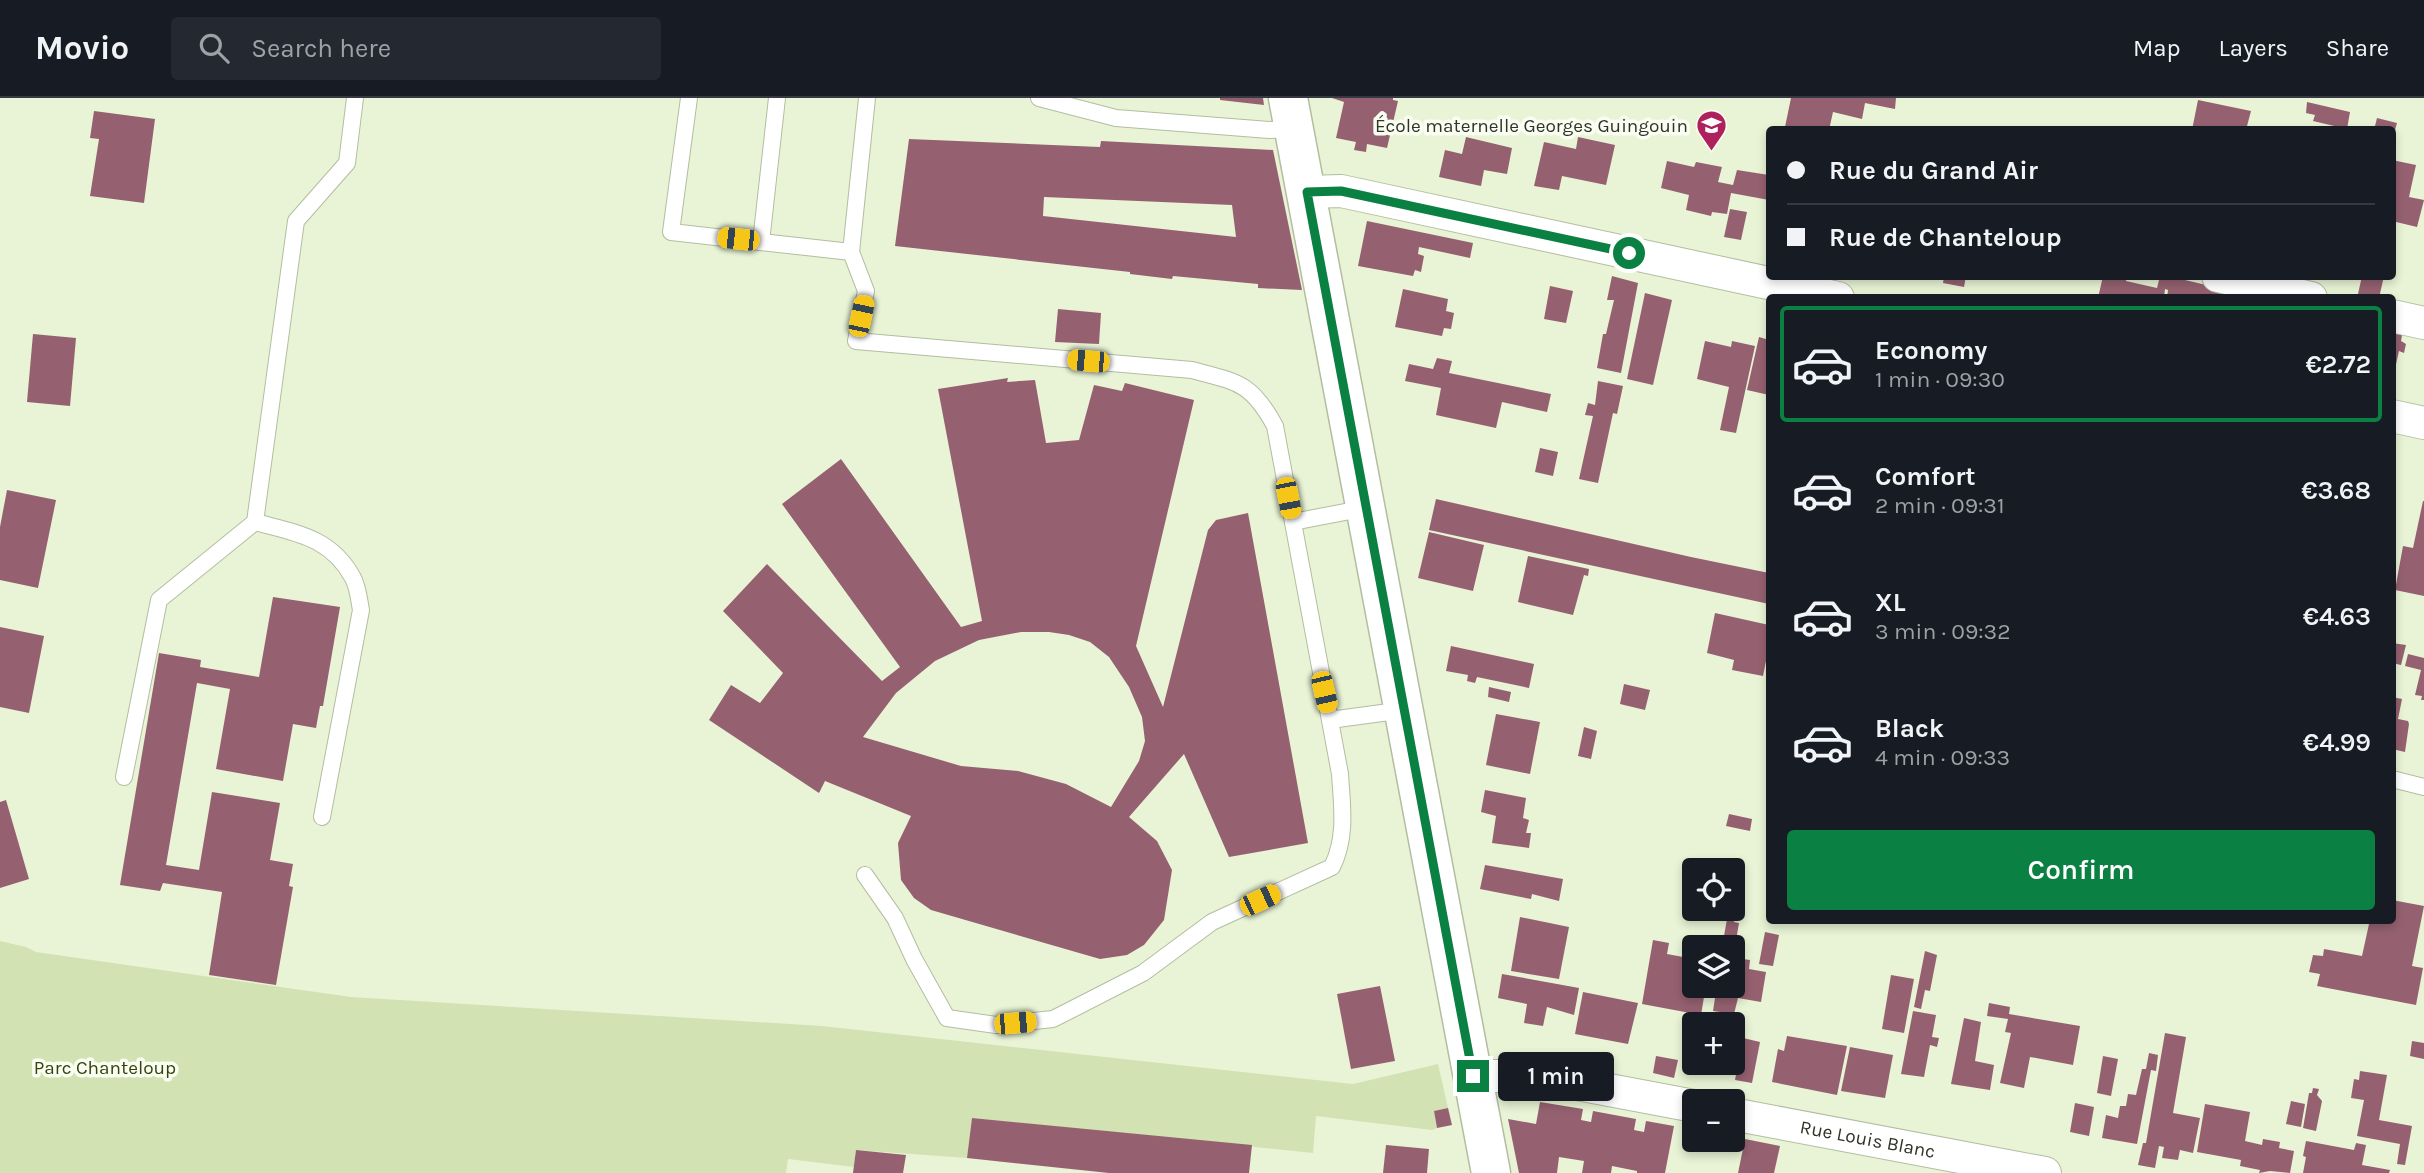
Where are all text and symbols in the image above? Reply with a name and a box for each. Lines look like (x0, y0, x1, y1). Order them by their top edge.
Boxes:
search box (171, 17, 661, 80)
text: Movio (35, 29, 129, 67)
icon: search (195, 29, 233, 67)
text: Search here (251, 33, 391, 64)
text: Map (2133, 34, 2181, 62)
text: Layers (2219, 34, 2288, 62)
text: Share (2326, 34, 2389, 62)
school or university icon: École maternelle Georges Guingouin (1694, 109, 1728, 153)
place label: École maternelle Georges Guingouin (1375, 114, 1688, 137)
text: Rue du Grand Air (1829, 155, 2038, 186)
text: Rue de Chanteloup (1829, 222, 2062, 253)
car (717, 226, 760, 252)
route start (1613, 237, 1645, 269)
car (847, 293, 876, 339)
icon: car (1791, 333, 1854, 396)
text: Economy (1875, 335, 1987, 366)
car (1067, 349, 1110, 373)
text: €2.72 (2306, 349, 2371, 380)
text: 1 min · 09:30 (1875, 366, 2005, 393)
icon: car (1791, 459, 1854, 522)
text: Comfort (1875, 461, 1976, 492)
car (1274, 475, 1303, 521)
text: €3.68 (2301, 475, 2371, 506)
text: 2 min · 09:31 (1875, 492, 2005, 519)
icon: car (1791, 585, 1854, 648)
text: XL (1875, 587, 1906, 618)
text: €4.63 (2303, 601, 2371, 632)
text: 3 min · 09:32 (1875, 618, 2011, 645)
car (1310, 669, 1339, 715)
icon: car (1791, 711, 1854, 774)
text: Black (1875, 713, 1944, 744)
text: €4.99 (2303, 727, 2371, 758)
text: 4 min · 09:33 (1875, 744, 2010, 771)
button: Confirm (1787, 830, 2375, 910)
map controls (1682, 858, 1745, 1152)
button: locate (1682, 858, 1745, 921)
car (1237, 882, 1284, 918)
button: layers (1682, 935, 1745, 998)
car (994, 1011, 1037, 1035)
button: + (1682, 1012, 1745, 1075)
callout: 1 min (1498, 1052, 1613, 1100)
park label: Parc Chanteloup (34, 1057, 176, 1079)
route end (1457, 1060, 1489, 1092)
text: 1 min (1527, 1063, 1585, 1090)
button: − (1682, 1089, 1745, 1152)
street label: Rue Louis Blanc (1798, 1116, 1937, 1163)

